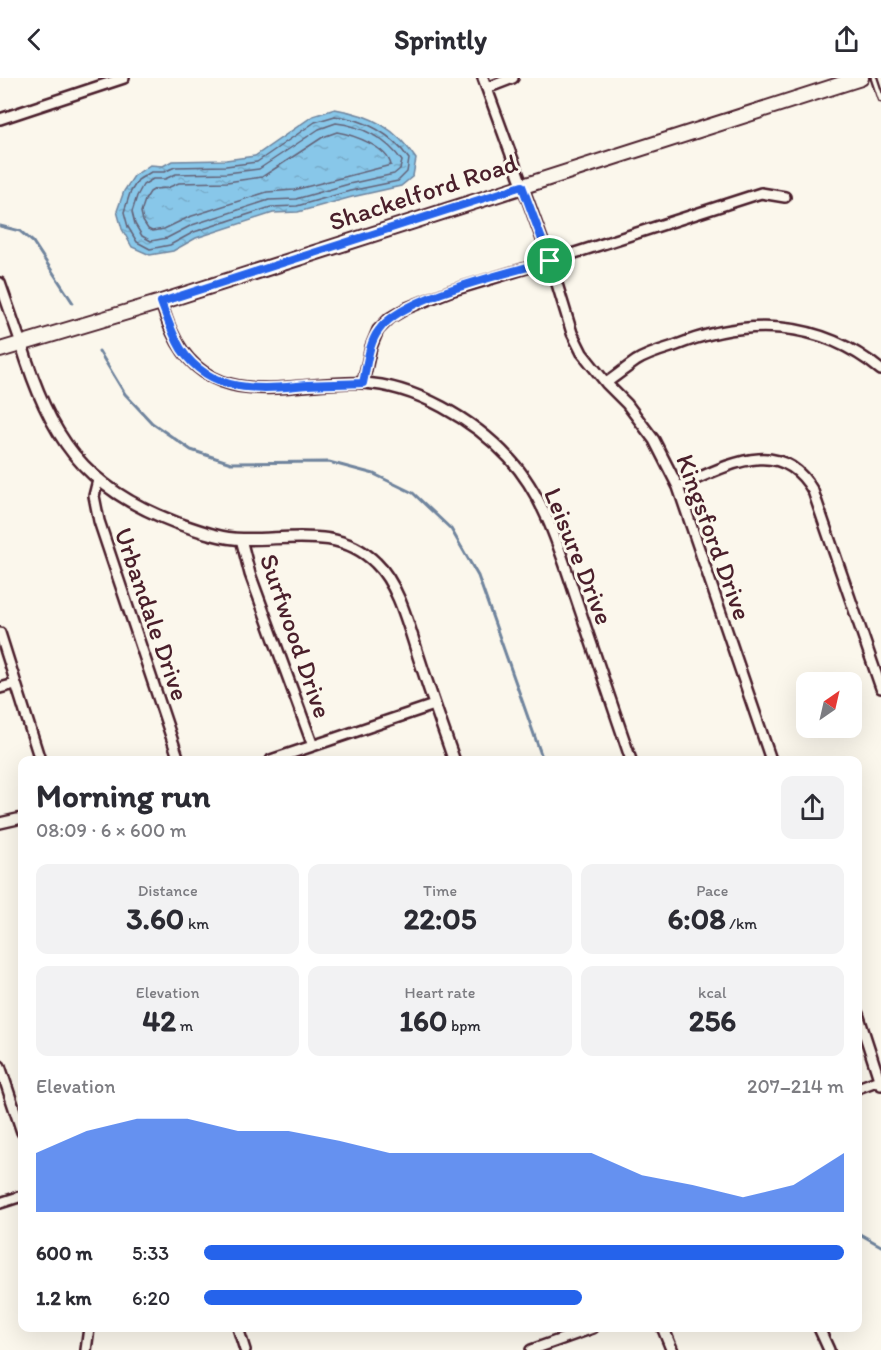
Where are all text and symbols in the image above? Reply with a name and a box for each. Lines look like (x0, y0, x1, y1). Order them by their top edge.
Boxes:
icon: back (18, 23, 51, 56)
text: Sprintly (394, 23, 487, 56)
icon: share (830, 23, 863, 56)
street label: Shackelford Road (325, 146, 521, 238)
pin (524, 235, 575, 286)
icon: arrive (533, 244, 566, 277)
street label: Kingsford Drive (669, 450, 759, 624)
street label: Leisure Drive (537, 483, 621, 629)
street label: Urbandale Drive (107, 523, 197, 705)
street label: Surfwood Drive (253, 550, 339, 722)
north arrow (796, 672, 862, 738)
map controls (796, 672, 862, 738)
text: Morning run (36, 776, 211, 815)
button: share (781, 776, 844, 839)
text: 08:09 · 6 × 600 m (36, 818, 187, 842)
text: Distance (138, 881, 198, 900)
text: Time (423, 881, 457, 900)
text: Pace (696, 881, 728, 900)
text: 3.60 (126, 900, 184, 937)
text: 22:05 (403, 900, 477, 937)
text: 6:08 (668, 900, 726, 937)
text: km (184, 914, 209, 933)
text: /km (726, 914, 757, 933)
text: Elevation (136, 983, 199, 1002)
text: Heart rate (405, 983, 475, 1002)
text: kcal (698, 983, 727, 1002)
text: 42 (142, 1002, 176, 1039)
text: 160 (399, 1002, 447, 1039)
text: 256 (689, 1002, 736, 1039)
text: m (176, 1016, 193, 1035)
text: bpm (447, 1016, 481, 1035)
text: Elevation (36, 1074, 115, 1098)
text: 207–214 m (747, 1074, 844, 1098)
text: 600 m (36, 1241, 93, 1265)
text: 5:33 (132, 1241, 169, 1265)
text: 1.2 km (36, 1286, 92, 1310)
text: 6:20 (132, 1286, 170, 1310)

